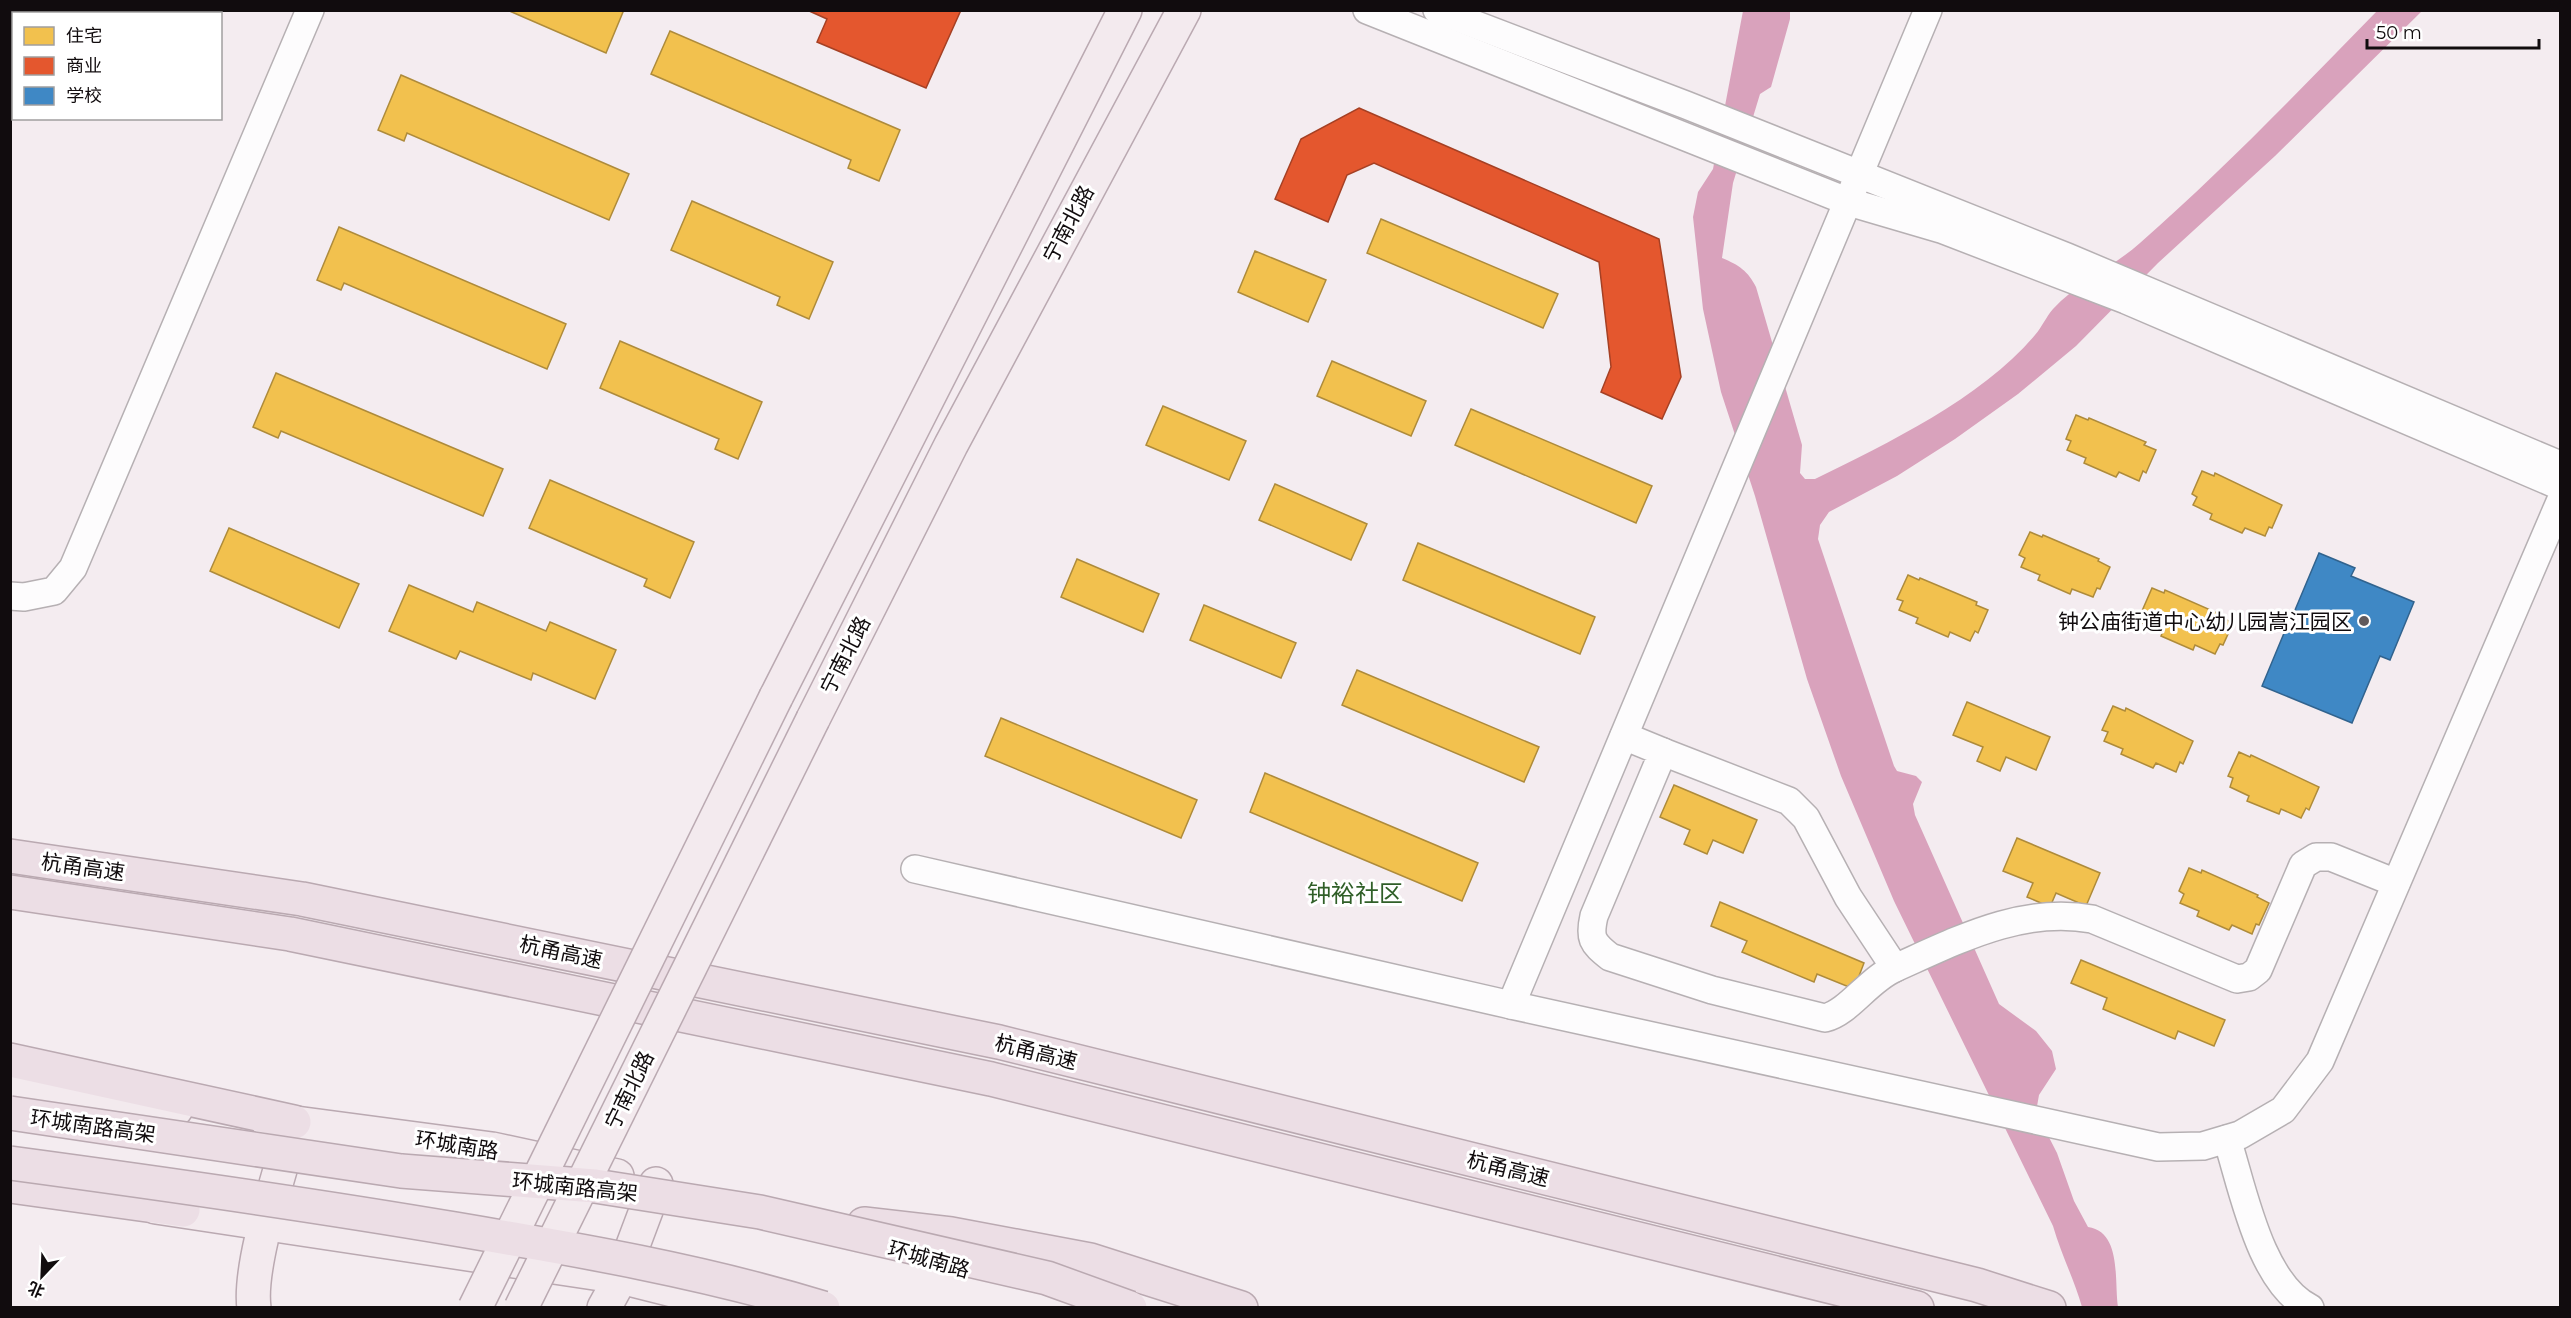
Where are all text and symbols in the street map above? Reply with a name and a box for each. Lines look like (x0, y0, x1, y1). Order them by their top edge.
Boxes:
legend (12, 12, 222, 120)
scale bar (2367, 12, 2540, 50)
text: 50 m (2376, 22, 2422, 44)
text: 住宅 (66, 25, 102, 47)
text: 商业 (66, 55, 102, 77)
text: 学校 (66, 85, 102, 107)
street label: 宁南北路 (1037, 181, 1099, 267)
place label: 钟公庙街道中心幼儿园嵩江园区 (2058, 609, 2352, 634)
street label: 宁南北路 (815, 612, 875, 698)
marker: 钟公庙街道中心幼儿园嵩江园区 (2357, 614, 2371, 628)
street label: 杭甬高速 (40, 849, 126, 885)
district label: 钟裕社区 (1307, 879, 1403, 908)
street label: 杭甬高速 (517, 931, 605, 973)
street label: 杭甬高速 (992, 1030, 1080, 1074)
street label: 宁南北路 (599, 1047, 659, 1133)
street label: 环城南路高架 (29, 1105, 157, 1147)
street label: 环城南路 (414, 1126, 500, 1164)
street label: 杭甬高速 (1464, 1147, 1552, 1191)
street label: 环城南路高架 (511, 1168, 639, 1206)
street label: 环城南路 (885, 1235, 973, 1283)
north arrow (12, 1246, 72, 1306)
text: 北 (25, 1277, 47, 1301)

